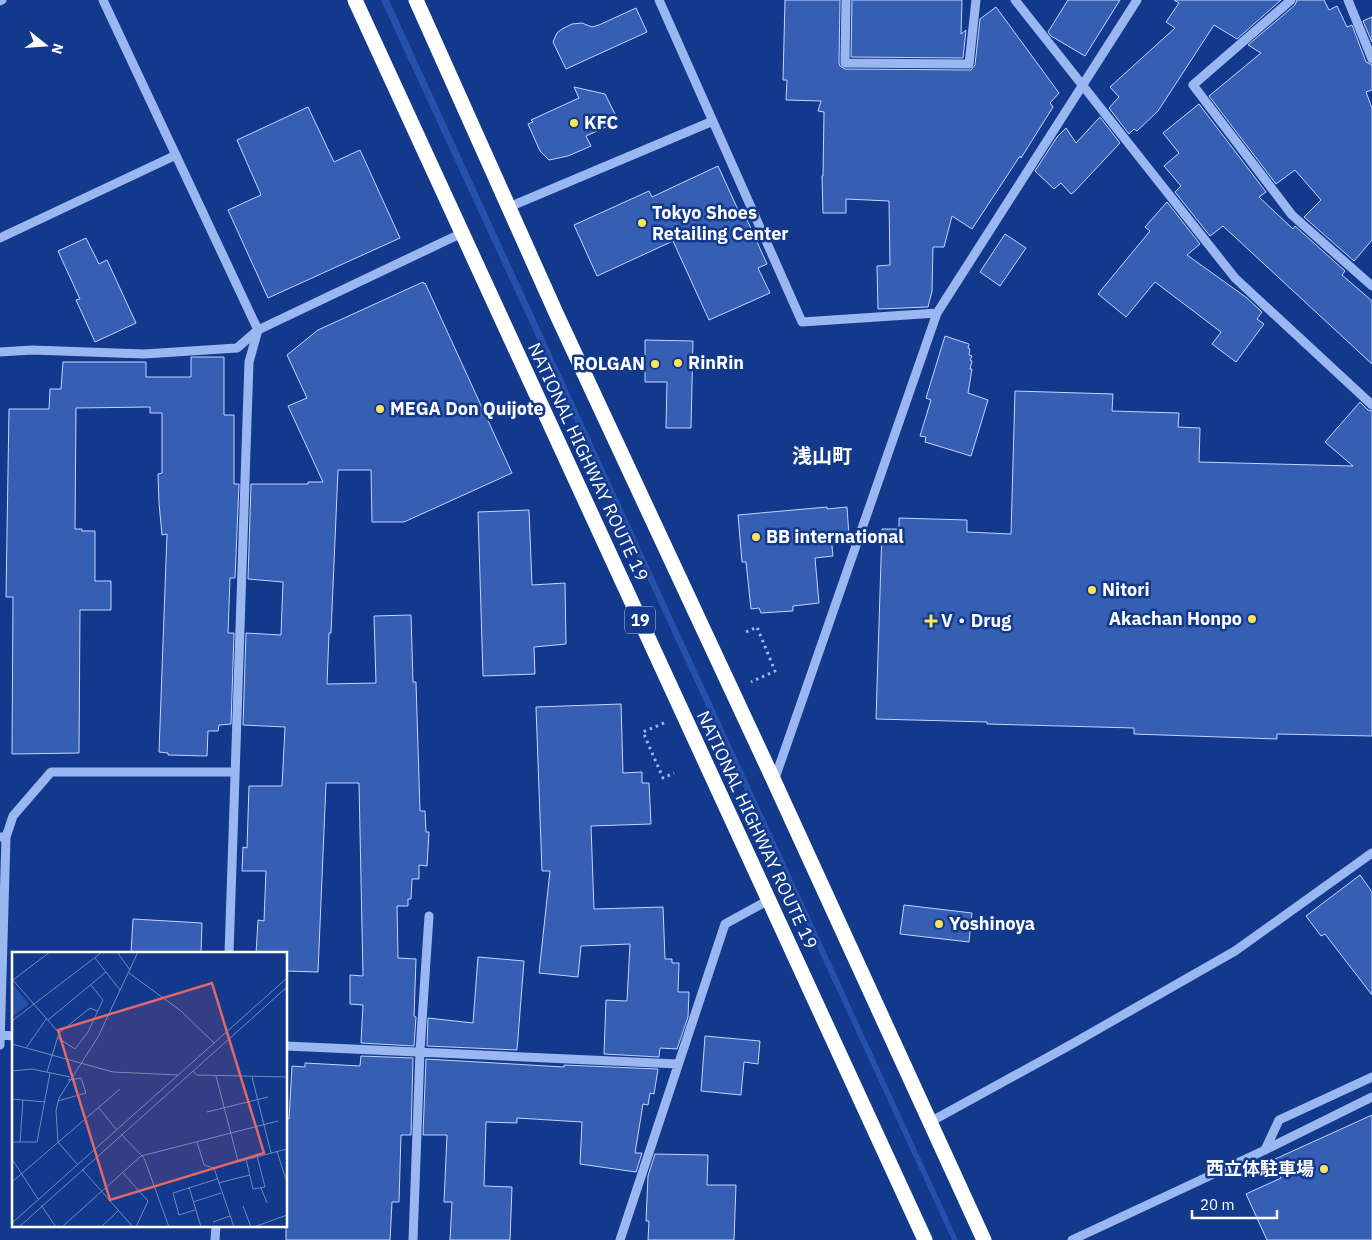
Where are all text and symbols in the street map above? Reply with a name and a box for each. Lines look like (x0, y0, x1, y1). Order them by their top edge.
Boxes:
north arrow (20, 20, 70, 70)
text: N (47, 41, 68, 56)
place label: KFC (584, 111, 619, 134)
marker: KFC (568, 117, 580, 129)
place label: Tokyo Shoes Retailing Center (652, 201, 789, 245)
marker: Tokyo Shoes Retailing Center (636, 217, 648, 229)
street label: NATIONAL HIGHWAY ROUTE 19 (523, 339, 654, 585)
place label: RinRin (688, 351, 744, 374)
place label: ROLGAN (573, 352, 645, 375)
marker: RinRin (672, 357, 684, 369)
marker: ROLGAN (649, 358, 661, 370)
place label: MEGA Don Quijote (390, 397, 544, 420)
marker: MEGA Don Quijote (374, 403, 386, 415)
district label: 浅山町 (792, 442, 852, 469)
place label: BB international (766, 525, 904, 548)
marker: BB international (750, 531, 762, 543)
place label: Nitori (1102, 578, 1150, 601)
marker: Nitori (1086, 584, 1098, 596)
road number: 19 (625, 606, 655, 634)
place label: Akachan Honpo (1109, 607, 1242, 630)
place label: V・Drug (941, 609, 1011, 632)
marker: Akachan Honpo (1246, 613, 1258, 625)
marker: V・Drug (925, 615, 937, 627)
street label: NATIONAL HIGHWAY ROUTE 19 (692, 707, 823, 953)
place label: Yoshinoya (949, 912, 1035, 935)
marker: Yoshinoya (933, 918, 945, 930)
inset map (12, 952, 288, 1228)
place label: 西立体駐車場 (1206, 1157, 1314, 1180)
marker: 西立体駐車場 (1318, 1163, 1330, 1175)
scale bar (1192, 1188, 1277, 1220)
text: 20 m (1200, 1195, 1235, 1214)

